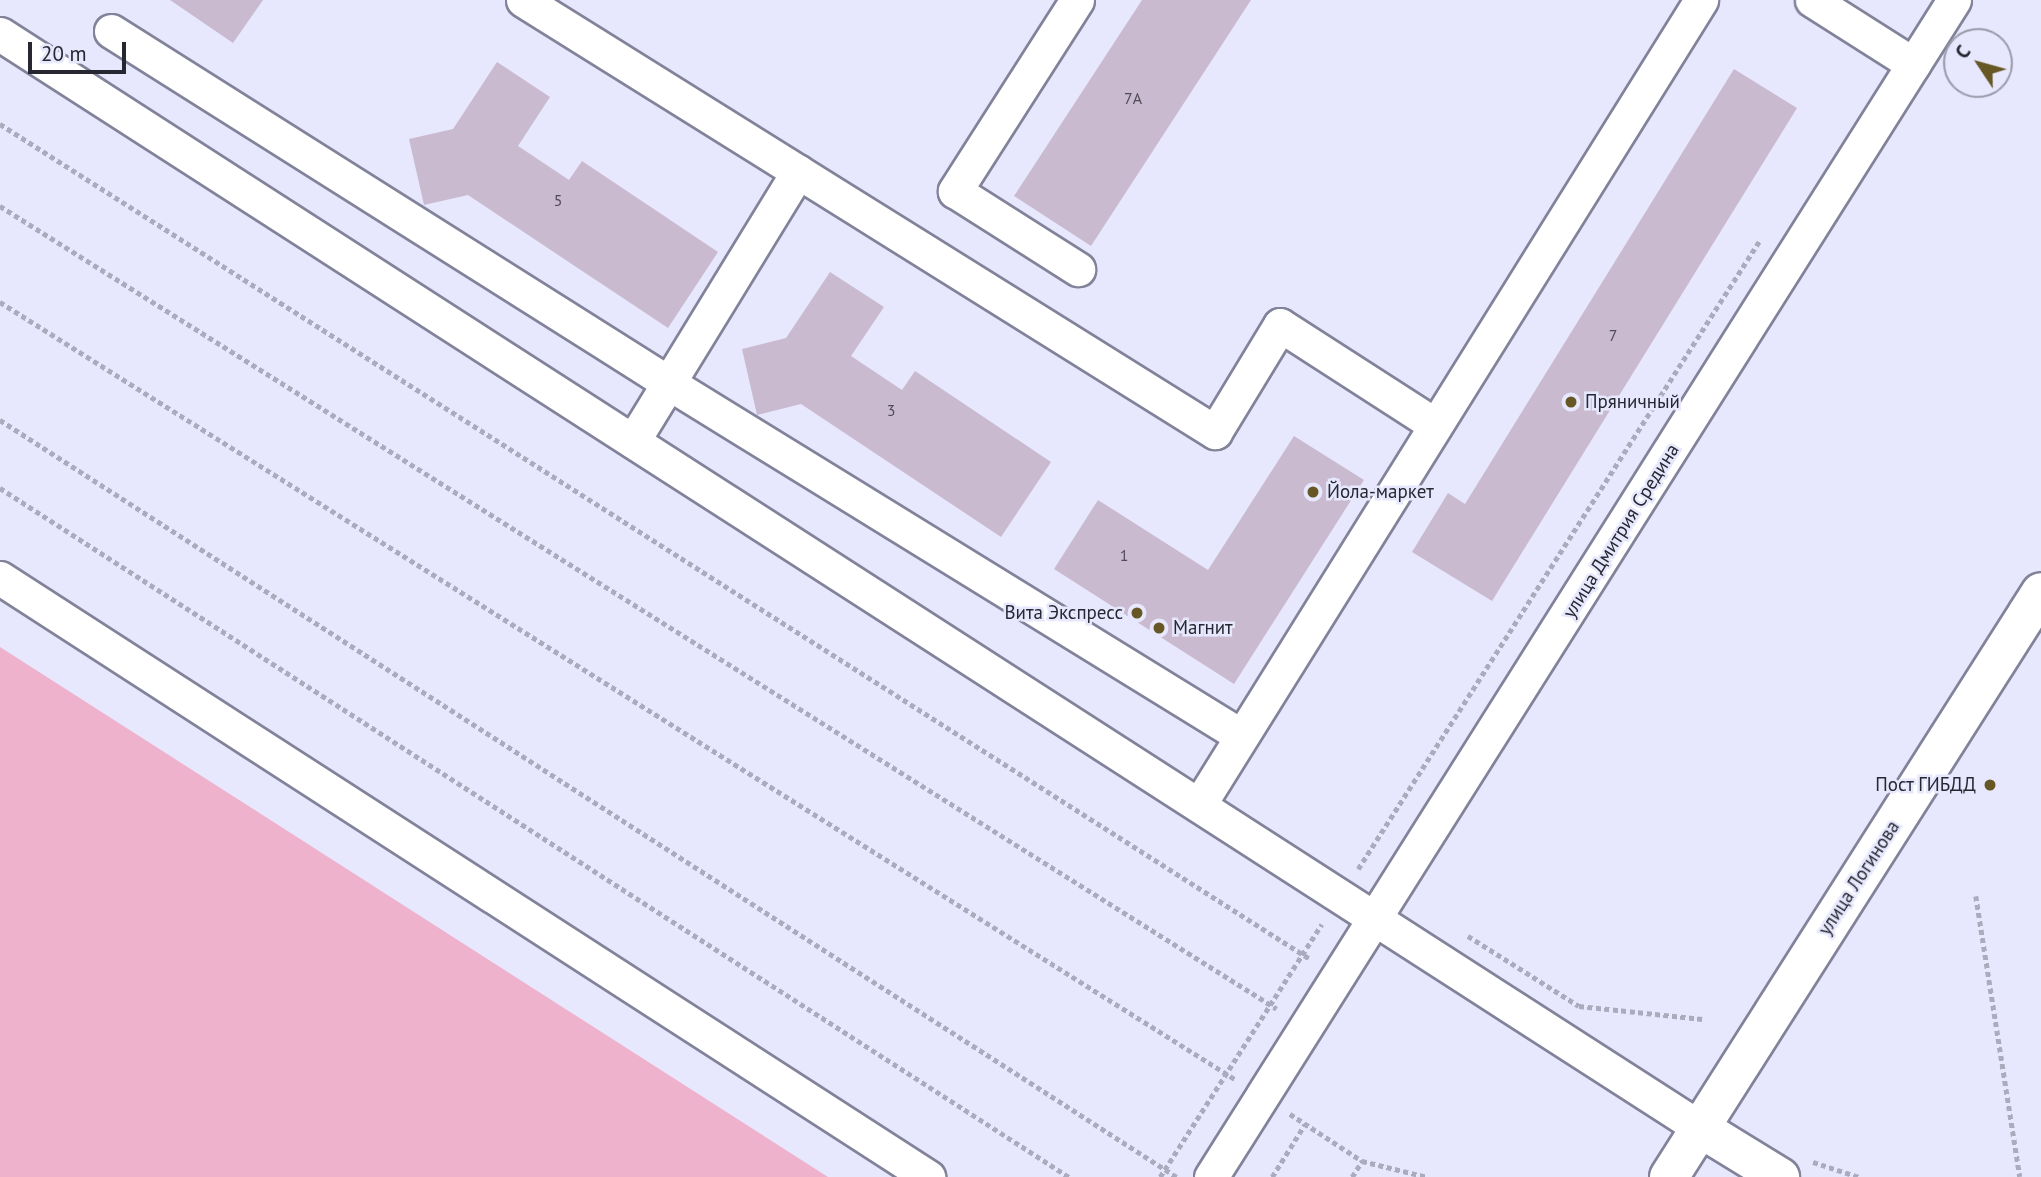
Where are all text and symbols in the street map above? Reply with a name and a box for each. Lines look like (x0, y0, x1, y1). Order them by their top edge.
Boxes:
scale bar (32, 28, 130, 72)
north arrow (1943, 28, 2013, 98)
text: 20 m (41, 40, 87, 67)
text: С (1950, 40, 1975, 63)
house number: 7А (1124, 88, 1142, 108)
house number: 5 (554, 190, 562, 210)
house number: 7 (1609, 325, 1617, 345)
place label: Пряничный (1585, 391, 1680, 413)
marker: Пряничный (1563, 394, 1579, 410)
house number: 3 (887, 400, 895, 420)
street label: улица Дмитрия Средина (1558, 439, 1684, 623)
place label: Йола-маркет (1327, 481, 1434, 503)
marker: Йола-маркет (1305, 484, 1321, 500)
house number: 1 (1120, 545, 1128, 565)
place label: Вита Экспресс (1004, 602, 1123, 624)
marker: Вита Экспресс (1129, 605, 1145, 621)
place label: Магнит (1173, 617, 1233, 639)
marker: Магнит (1151, 620, 1167, 636)
place label: Пост ГИБДД (1875, 774, 1976, 796)
marker: Пост ГИБДД (1982, 777, 1998, 793)
street label: улица Логинова (1813, 816, 1905, 940)

